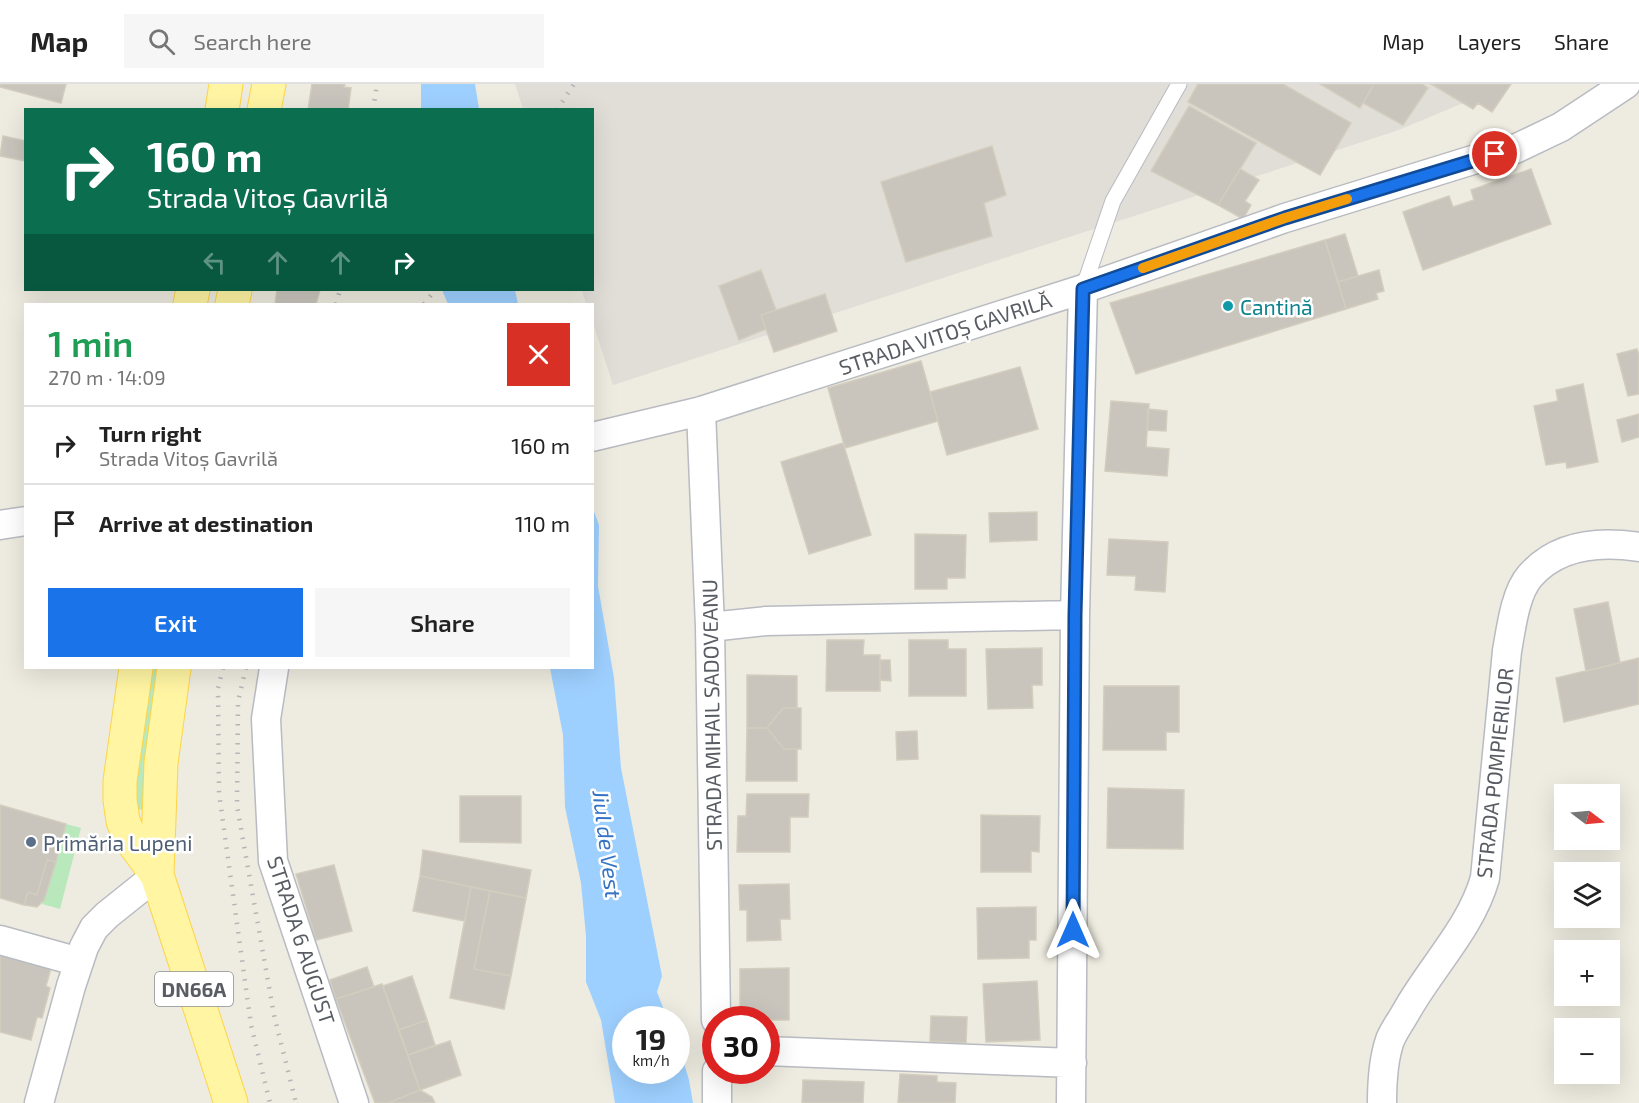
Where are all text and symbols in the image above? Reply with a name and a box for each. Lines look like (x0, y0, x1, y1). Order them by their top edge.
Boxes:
search box (124, 14, 544, 68)
text: Map (30, 24, 88, 58)
icon: search (145, 25, 178, 58)
text: Search here (193, 28, 312, 54)
text: Map (1382, 29, 1424, 54)
text: Layers (1457, 29, 1521, 54)
text: Share (1554, 29, 1609, 54)
pin (1469, 128, 1520, 179)
text: 160 m (147, 130, 263, 180)
icon: right (48, 132, 126, 210)
icon: arrive (1478, 137, 1511, 170)
text: Strada Vitoș Gavrilă (147, 181, 389, 213)
icon: left (198, 246, 231, 279)
icon: ahead (261, 246, 294, 279)
icon: ahead (324, 246, 357, 279)
icon: right (387, 246, 420, 279)
street label: STRADA VITOȘ GAVRILĂ (836, 287, 1055, 381)
place label: Cantină (1240, 294, 1313, 319)
marker: Cantină (1221, 299, 1235, 313)
text: 1 min (48, 321, 133, 364)
button: close (507, 323, 570, 386)
text: 270 m · 14:09 (48, 365, 166, 389)
text: Turn right (99, 420, 201, 446)
icon: right (48, 429, 81, 462)
text: 160 m (511, 432, 570, 458)
text: Strada Vitoș Gavrilă (99, 446, 278, 470)
icon: arrive (48, 507, 81, 540)
text: Arrive at destination (99, 510, 313, 536)
text: 110 m (515, 510, 570, 536)
street label: STRADA MIHAIL SADOVEANU (696, 579, 726, 851)
button: Exit (48, 588, 303, 657)
button: Share (315, 588, 570, 657)
street label: STRADA POMPIERILOR (1471, 666, 1517, 880)
north arrow (1554, 784, 1620, 850)
map controls (1554, 784, 1620, 1084)
water label: Jiul de Vest (588, 788, 628, 900)
place label: Primăria Lupeni (43, 830, 192, 855)
marker: Primăria Lupeni (24, 835, 38, 849)
street label: STRADA 6 AUGUST (263, 853, 341, 1027)
button: layers (1554, 862, 1620, 928)
position arrow (1041, 898, 1105, 962)
button: + (1554, 940, 1620, 1006)
road number: DN66A (155, 972, 233, 1006)
speed limit sign: 30 (702, 1006, 780, 1084)
button: − (1554, 1018, 1620, 1084)
text: 19 (636, 1020, 666, 1056)
text: km/h (632, 1051, 670, 1069)

